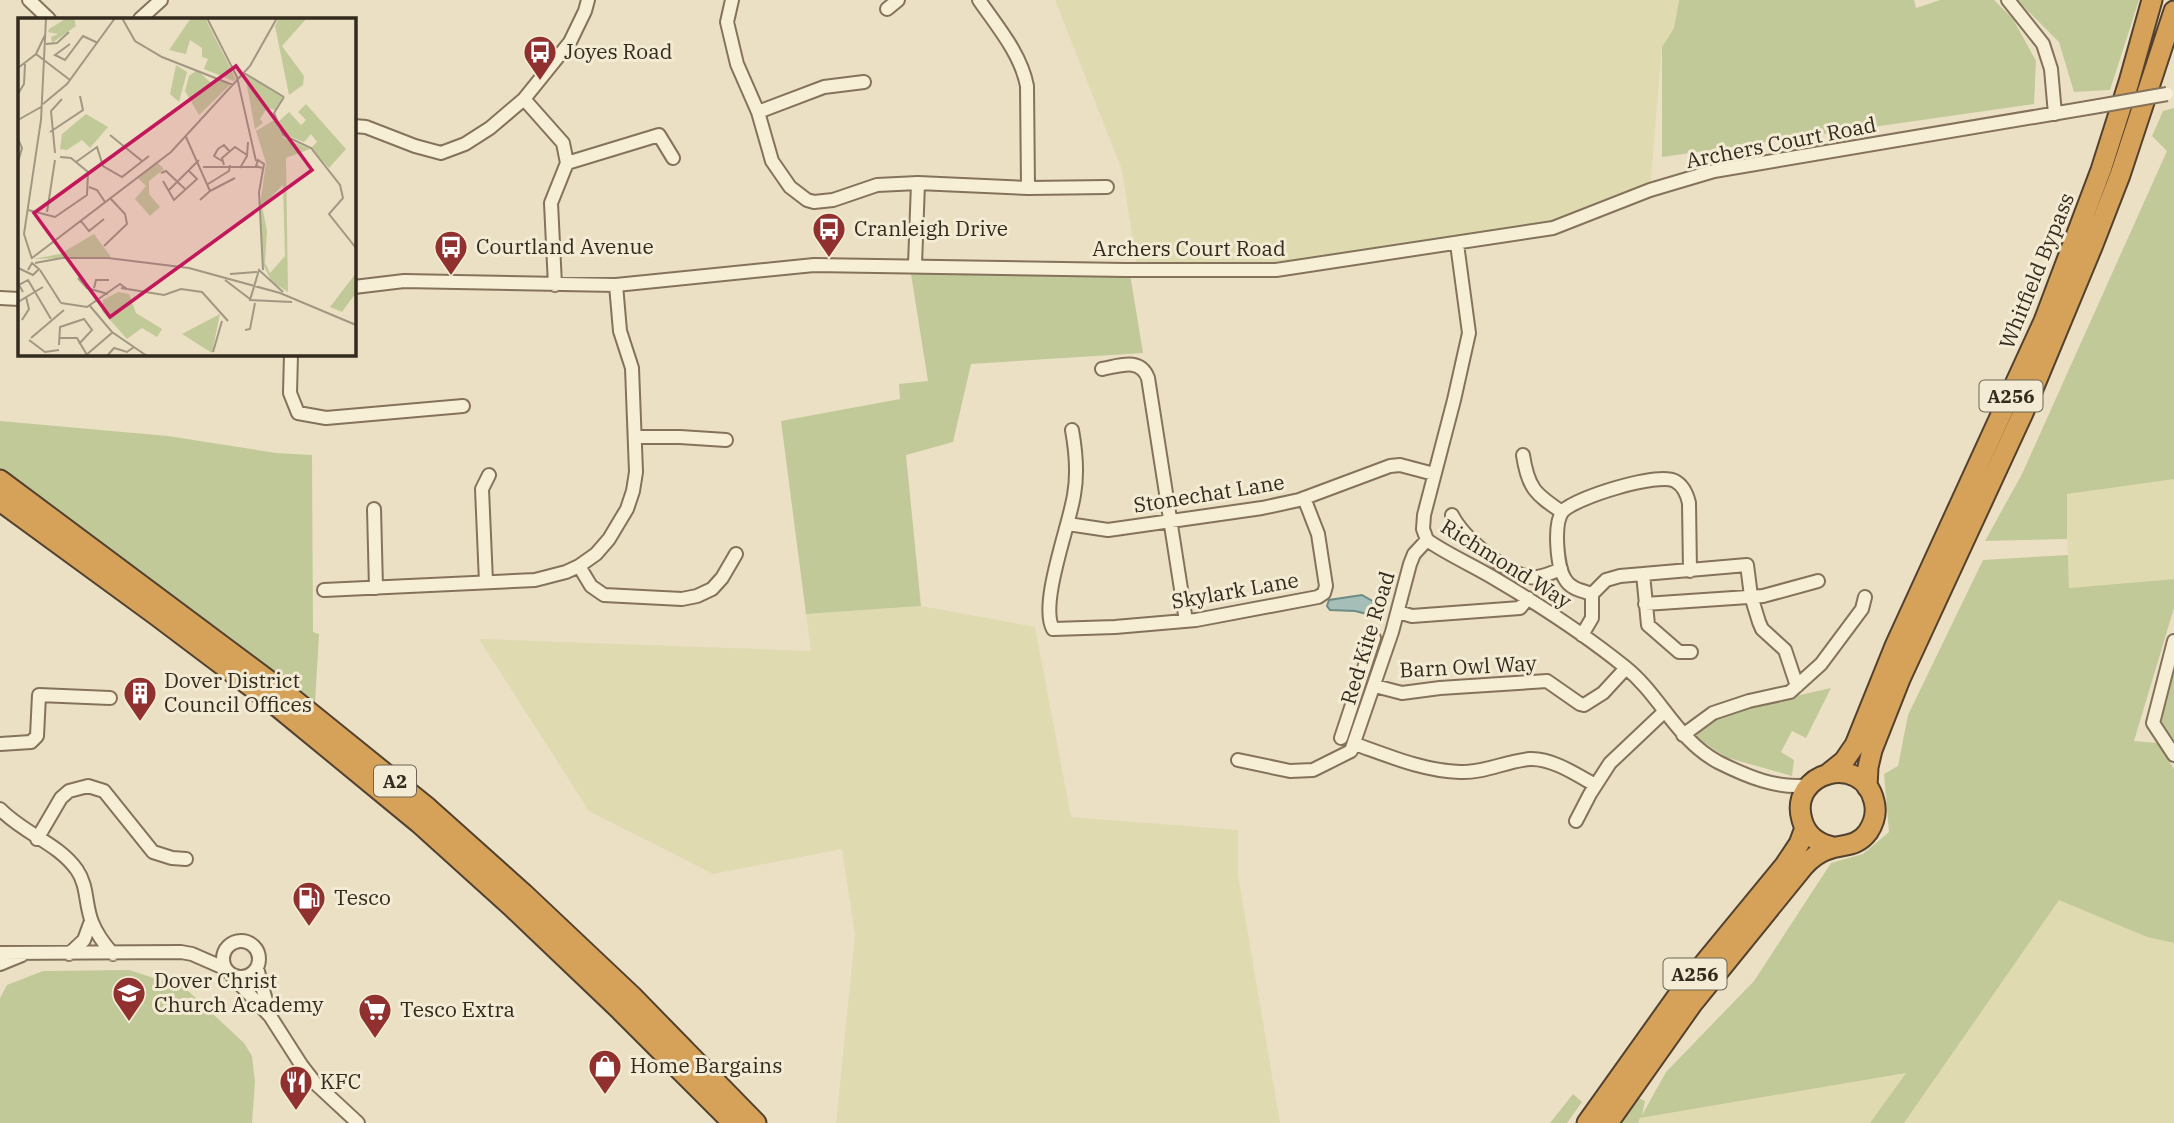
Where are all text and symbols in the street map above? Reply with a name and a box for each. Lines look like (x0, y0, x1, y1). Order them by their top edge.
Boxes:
inset map (18, 18, 355, 355)
bus stop icon: Joyes Road (521, 33, 559, 82)
place label: Joyes Road (564, 37, 673, 65)
street label: Archers Court Road (1683, 110, 1879, 174)
street label: Whitfield Bypass (1992, 188, 2080, 353)
bus stop icon: Cranleigh Drive (810, 210, 848, 259)
place label: Cranleigh Drive (854, 214, 1008, 242)
bus stop icon: Courtland Avenue (432, 228, 470, 277)
place label: Courtland Avenue (476, 232, 654, 260)
street label: Archers Court Road (1092, 234, 1286, 262)
road number: A256 (1980, 380, 2042, 412)
street label: Stonechat Lane (1131, 467, 1286, 519)
street label: Richmond Way (1436, 512, 1578, 615)
street label: Skylark Lane (1169, 565, 1301, 615)
street label: Red Kite Road (1333, 567, 1401, 708)
street label: Barn Owl Way (1399, 648, 1538, 684)
place label: Dover District Council Offices (164, 666, 312, 718)
building icon: Dover District Council Offices (121, 674, 159, 723)
road number: A2 (374, 766, 416, 796)
fuel station icon: Tesco (290, 879, 328, 928)
place label: Tesco (334, 883, 391, 911)
road number: A256 (1664, 958, 1726, 990)
place label: Dover Christ Church Academy (154, 966, 324, 1018)
school or university icon: Dover Christ Church Academy (110, 974, 148, 1023)
supermarket icon: Tesco Extra (356, 991, 394, 1040)
place label: Tesco Extra (400, 995, 515, 1023)
shop icon: Home Bargains (586, 1047, 624, 1096)
place label: Home Bargains (630, 1051, 782, 1079)
restaurant icon: KFC (277, 1063, 315, 1112)
place label: KFC (320, 1067, 361, 1095)

